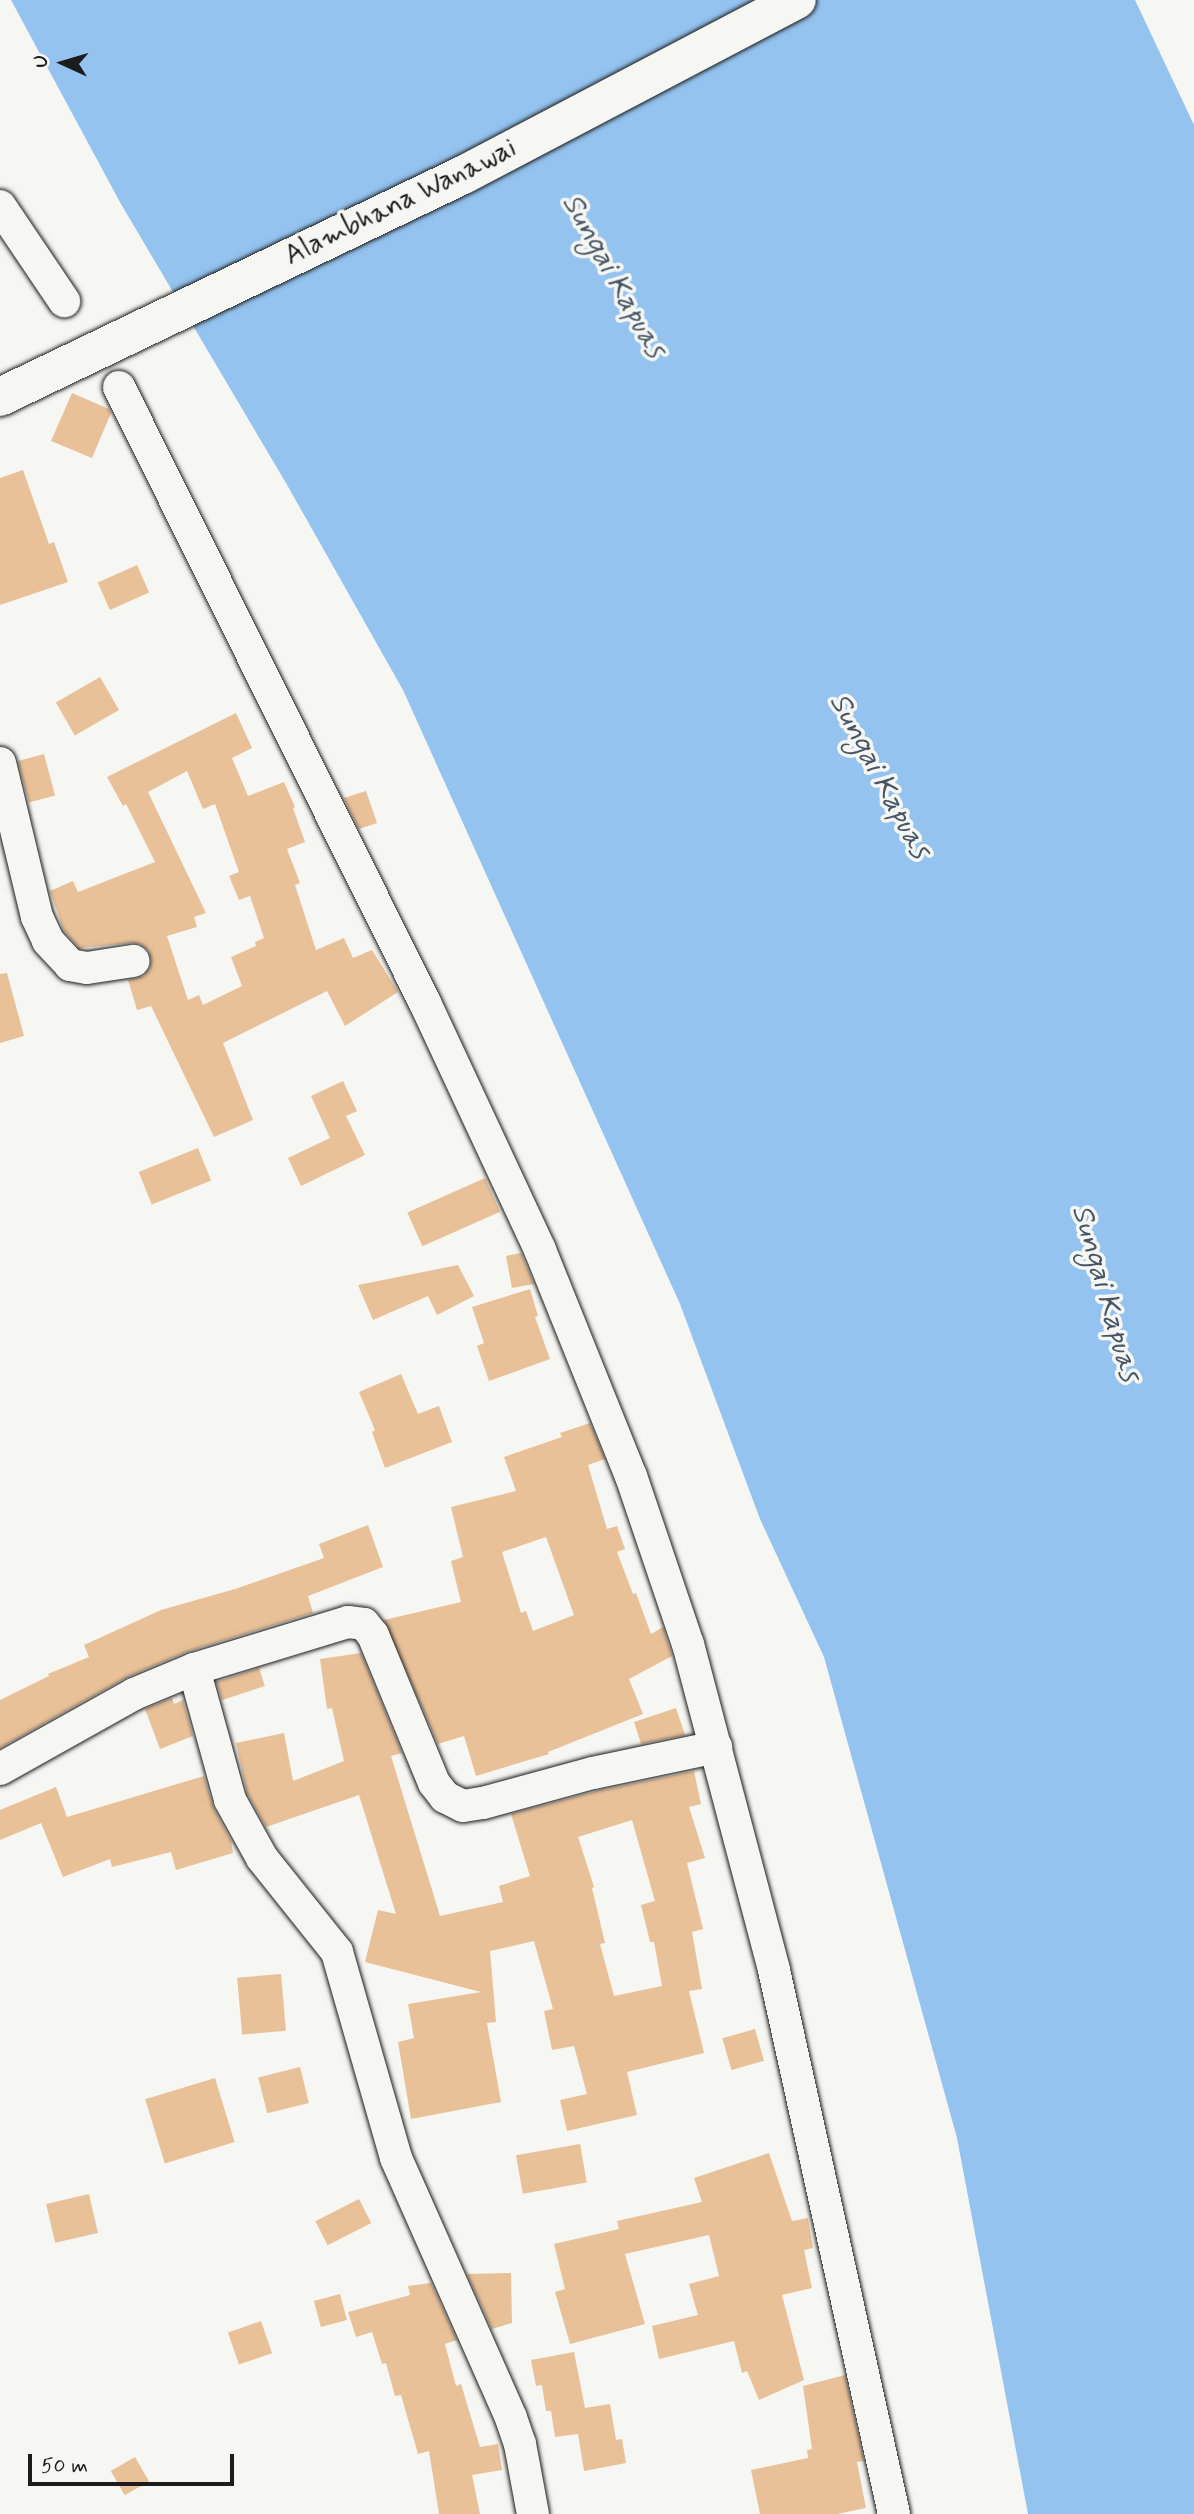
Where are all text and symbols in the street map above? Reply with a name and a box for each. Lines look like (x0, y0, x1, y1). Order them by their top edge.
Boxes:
north arrow (28, 28, 98, 98)
text: U (29, 54, 54, 69)
street label: Alambhana Wanawai (276, 130, 526, 276)
water label: Sungai Kapuas (553, 188, 673, 364)
water label: Sungai Kapuas (820, 687, 938, 865)
water label: Sungai Kapuas (1063, 1201, 1147, 1385)
scale bar (32, 2440, 238, 2484)
text: 50 m (41, 2452, 88, 2480)

